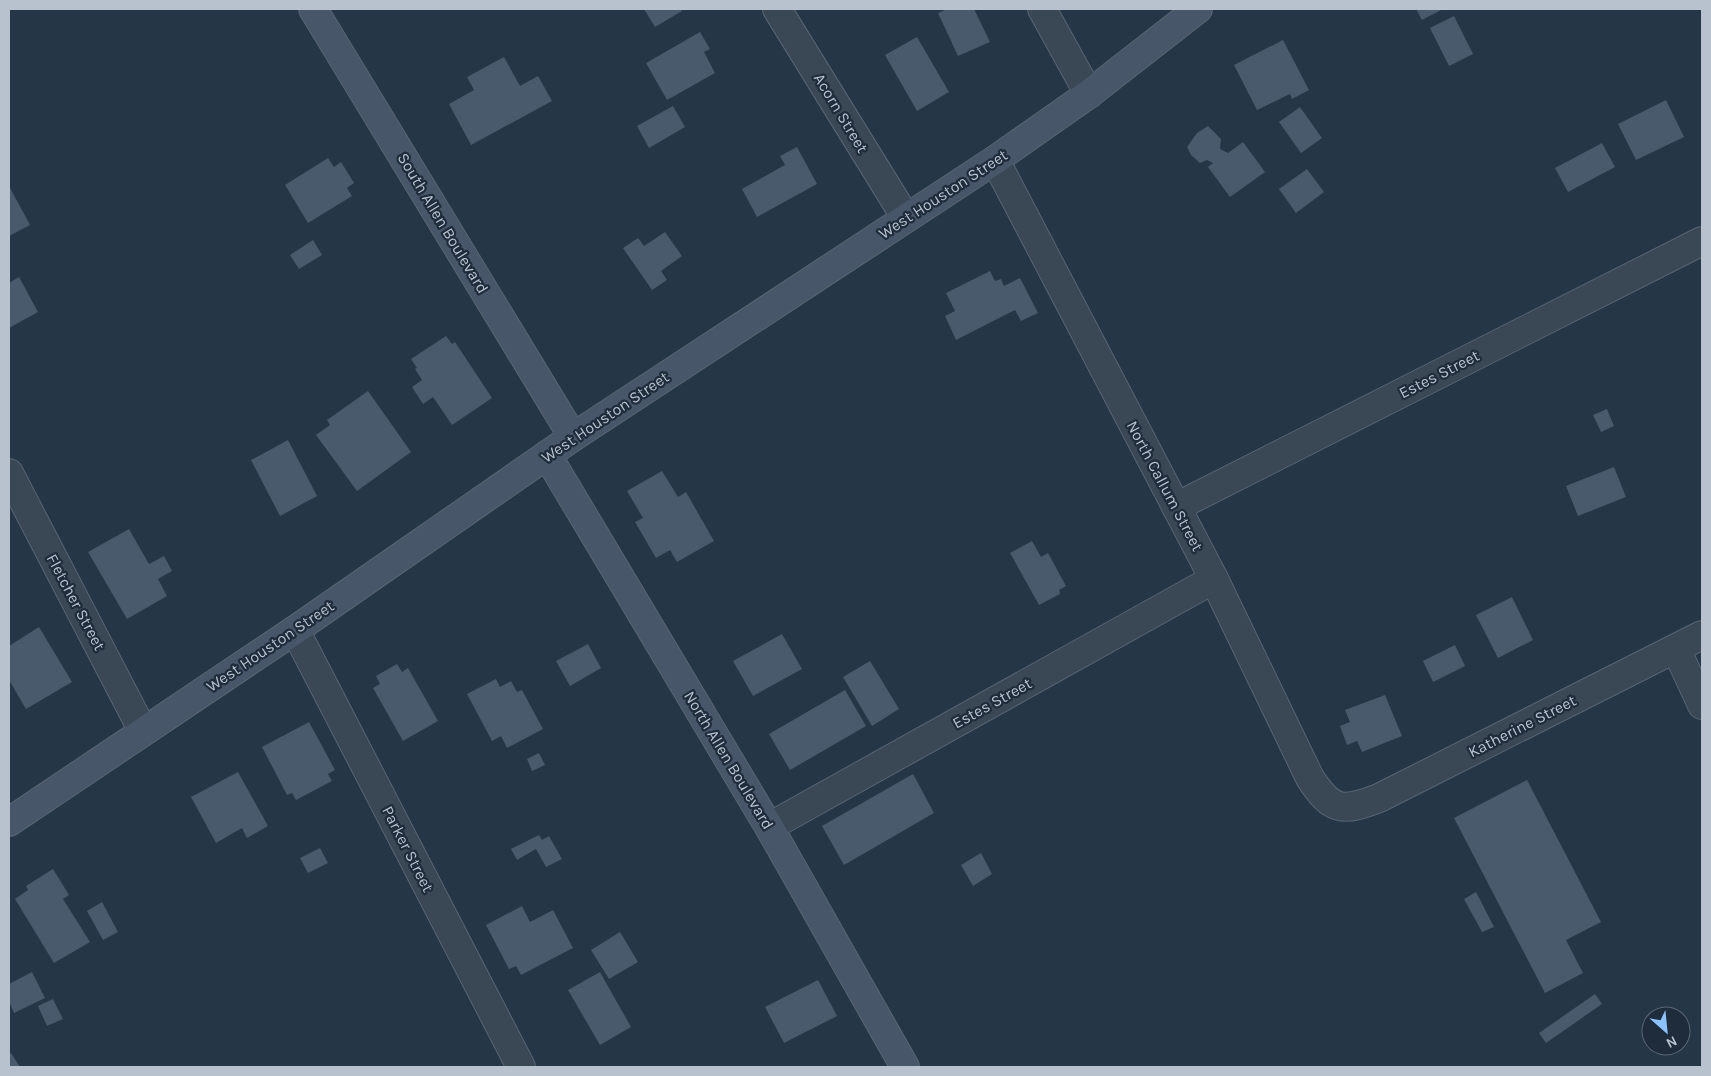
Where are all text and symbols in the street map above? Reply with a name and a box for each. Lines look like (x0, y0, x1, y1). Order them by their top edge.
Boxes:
street label: Acorn Street (810, 70, 872, 156)
street label: West Houston Street (875, 145, 1011, 243)
street label: South Allen Boulevard (394, 149, 492, 297)
street label: Estes Street (1396, 346, 1482, 402)
street label: West Houston Street (538, 367, 672, 467)
street label: North Callum Street (1123, 418, 1207, 554)
street label: Fletcher Street (43, 550, 109, 654)
street label: West Houston Street (203, 596, 337, 696)
street label: Estes Street (949, 673, 1035, 733)
street label: North Allen Boulevard (680, 687, 778, 833)
street label: Katherine Street (1465, 691, 1579, 761)
street label: Parker Street (378, 803, 438, 895)
north arrow (1641, 1006, 1691, 1056)
text: N (1663, 1032, 1680, 1052)

